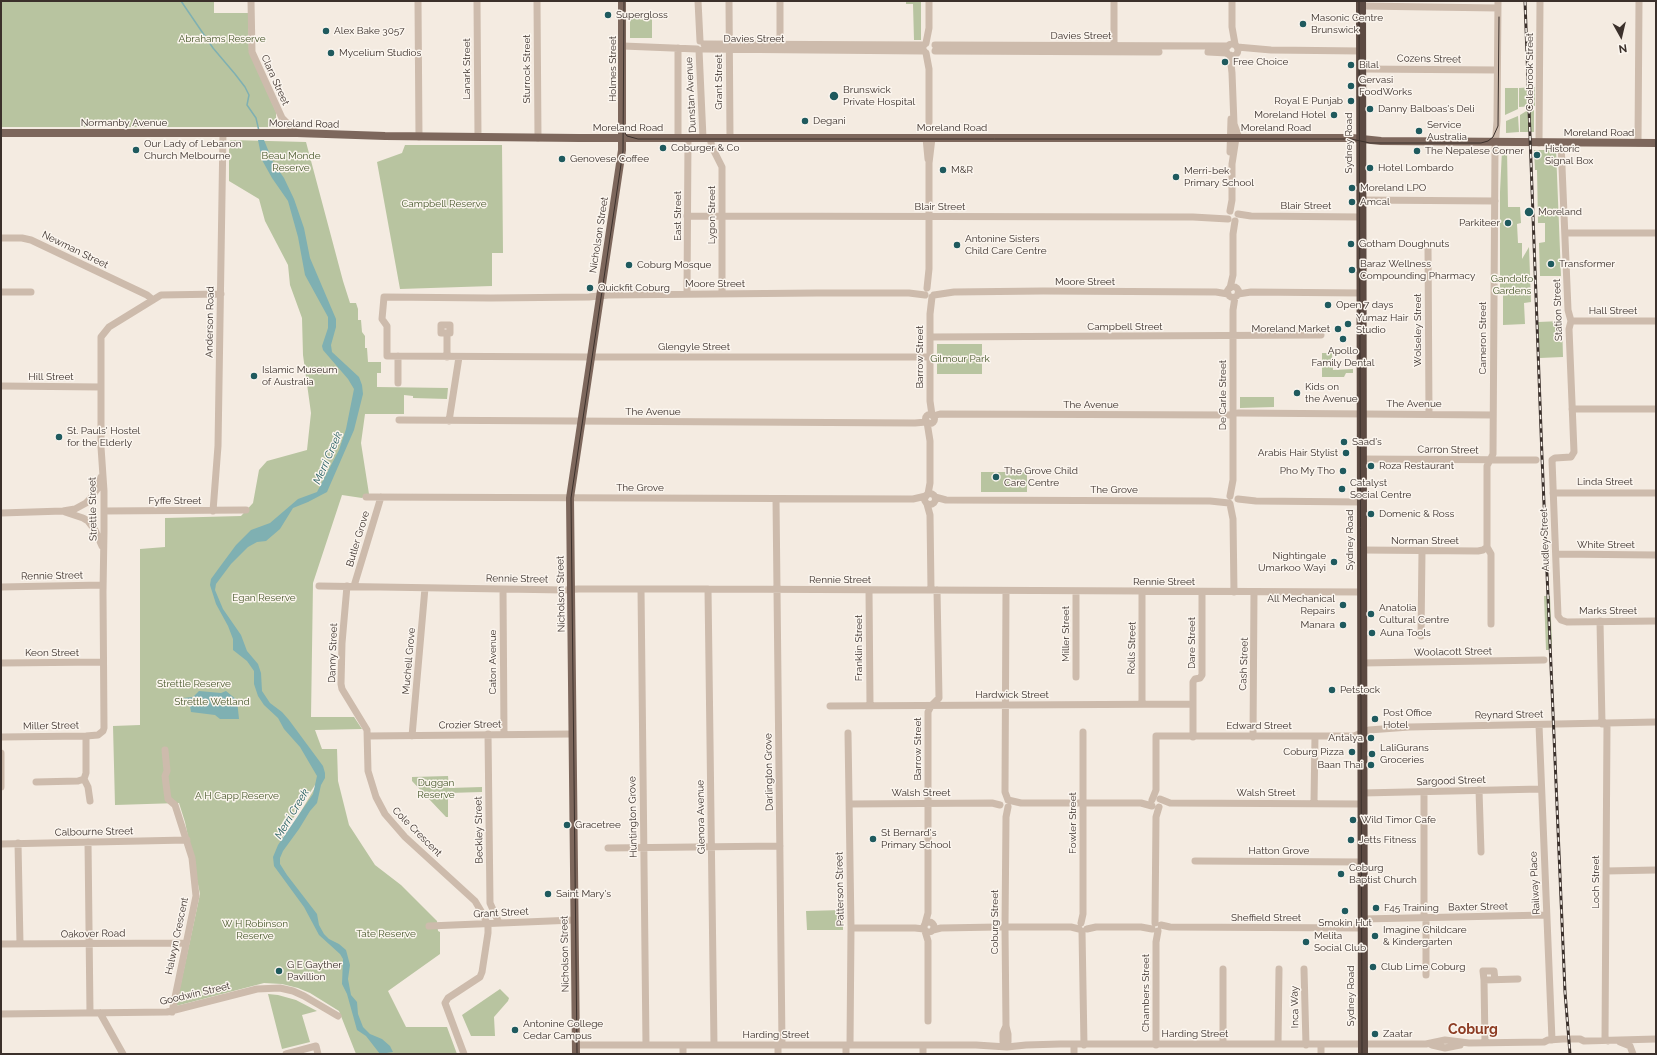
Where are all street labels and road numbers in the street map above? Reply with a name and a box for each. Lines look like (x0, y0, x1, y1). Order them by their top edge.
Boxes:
street label: Davies Street (1051, 30, 1111, 42)
street label: Davies Street (724, 33, 784, 45)
street label: Colebrook Street (1524, 33, 1536, 111)
street label: Sturrock Street (521, 34, 533, 104)
street label: Holmes Street (607, 36, 619, 102)
street label: Lanark Street (461, 38, 473, 100)
street label: Cozens Street (1397, 52, 1461, 66)
street label: Clara Street (258, 53, 292, 107)
street label: Grant Street (713, 54, 725, 110)
street label: Dunstan Avenue (683, 57, 699, 133)
street label: Sydney Road (1343, 113, 1355, 173)
street label: Normanby Avenue (81, 117, 167, 129)
street label: Moreland Road (269, 117, 339, 131)
street label: Moreland Road (593, 122, 663, 134)
street label: Moreland Road (917, 122, 987, 134)
street label: Moreland Road (1241, 122, 1311, 134)
street label: Moreland Road (1564, 127, 1634, 139)
street label: Lygon Street (706, 186, 718, 244)
street label: East Street (672, 191, 684, 241)
street label: Nicholson Street (587, 196, 611, 274)
street label: Blair Street (1281, 200, 1331, 212)
street label: Blair Street (915, 201, 965, 213)
street label: Newman Street (40, 229, 110, 271)
street label: Moore Street (1055, 276, 1115, 288)
street label: Moore Street (685, 278, 745, 290)
street label: Station Street (1551, 279, 1565, 341)
street label: Anderson Road (203, 286, 217, 358)
street label: Wolseley Street (1412, 293, 1424, 367)
street label: Cameron Street (1477, 302, 1489, 374)
street label: Hall Street (1589, 305, 1637, 317)
street label: Campbell Street (1087, 321, 1163, 333)
street label: Barrow Street (914, 325, 926, 389)
street label: Glengyle Street (658, 341, 730, 353)
street label: De Carle Street (1217, 360, 1229, 430)
street label: Hill Street (28, 371, 74, 383)
street label: The Avenue (1386, 398, 1442, 410)
street label: The Avenue (1063, 399, 1119, 411)
street label: The Avenue (625, 406, 681, 418)
street label: Carron Street (1417, 443, 1479, 457)
street label: Linda Street (1577, 476, 1633, 488)
street label: Strettle Street (86, 477, 100, 541)
street label: The Grove (616, 482, 664, 494)
street label: The Grove (1090, 484, 1138, 496)
street label: Fyffe Street (149, 495, 201, 507)
street label: Audley Street (1538, 508, 1552, 572)
street label: Butler Grove (344, 510, 372, 568)
street label: Sydney Road (1344, 510, 1356, 570)
street label: Norman Street (1391, 535, 1459, 547)
street label: White Street (1577, 539, 1635, 551)
street label: Nicholson Street (554, 556, 568, 632)
street label: Rennie Street (21, 569, 83, 583)
street label: Rennie Street (486, 572, 548, 586)
street label: Rennie Street (809, 574, 871, 586)
street label: Rennie Street (1133, 576, 1195, 588)
street label: Marks Street (1579, 605, 1637, 617)
street label: Miller Street (1060, 606, 1072, 662)
street label: Franklin Street (853, 615, 865, 681)
street label: Dare Street (1186, 617, 1198, 669)
street label: Rolls Street (1126, 621, 1138, 675)
street label: Danny Street (326, 623, 340, 683)
street label: Muchell Grove (400, 627, 418, 695)
street label: Caton Avenue (487, 630, 499, 694)
street label: Cash Street (1237, 637, 1251, 691)
street label: Woolacott Street (1414, 645, 1492, 659)
street label: Keon Street (25, 647, 79, 659)
street label: Hardwick Street (975, 689, 1049, 701)
street label: Reynard Street (1475, 708, 1543, 722)
street label: Barrow Street (912, 717, 924, 781)
street label: Crozier Street (438, 718, 502, 732)
street label: Miller Street (23, 720, 79, 732)
street label: Edward Street (1226, 720, 1292, 732)
street label: Darlington Grove (762, 733, 776, 811)
street label: Sargood Street (1416, 774, 1486, 788)
street label: Huntington Grove (626, 776, 640, 858)
street label: Glenora Avenue (694, 780, 708, 854)
street label: Walsh Street (891, 787, 951, 799)
street label: Walsh Street (1236, 787, 1296, 799)
street label: Fowler Street (1067, 792, 1079, 854)
street label: Beckley Street (472, 796, 486, 864)
street label: Cole Crescent (390, 805, 444, 859)
street label: Calbourne Street (55, 825, 133, 839)
street label: Hatton Grove (1249, 845, 1309, 857)
street label: Railway Place (1527, 851, 1543, 915)
street label: Patterson Street (833, 852, 847, 926)
street label: Loch Street (1590, 855, 1602, 909)
street label: Coburg Street (989, 890, 1001, 954)
street label: Halwyn Crescent (163, 896, 191, 976)
street label: Baxter Street (1448, 900, 1508, 914)
street label: Grant Street (473, 906, 529, 920)
street label: Sheffield Street (1231, 912, 1301, 924)
street label: Nicholson Street (558, 916, 572, 992)
street label: Oakover Road (61, 927, 125, 941)
street label: Chambers Street (1140, 954, 1152, 1032)
street label: Sydney Road (1345, 966, 1357, 1026)
street label: Goodwin Street (159, 980, 231, 1008)
street label: Inca Way (1289, 986, 1301, 1028)
street label: Harding Street (1162, 1028, 1228, 1040)
street label: Harding Street (743, 1029, 809, 1041)

